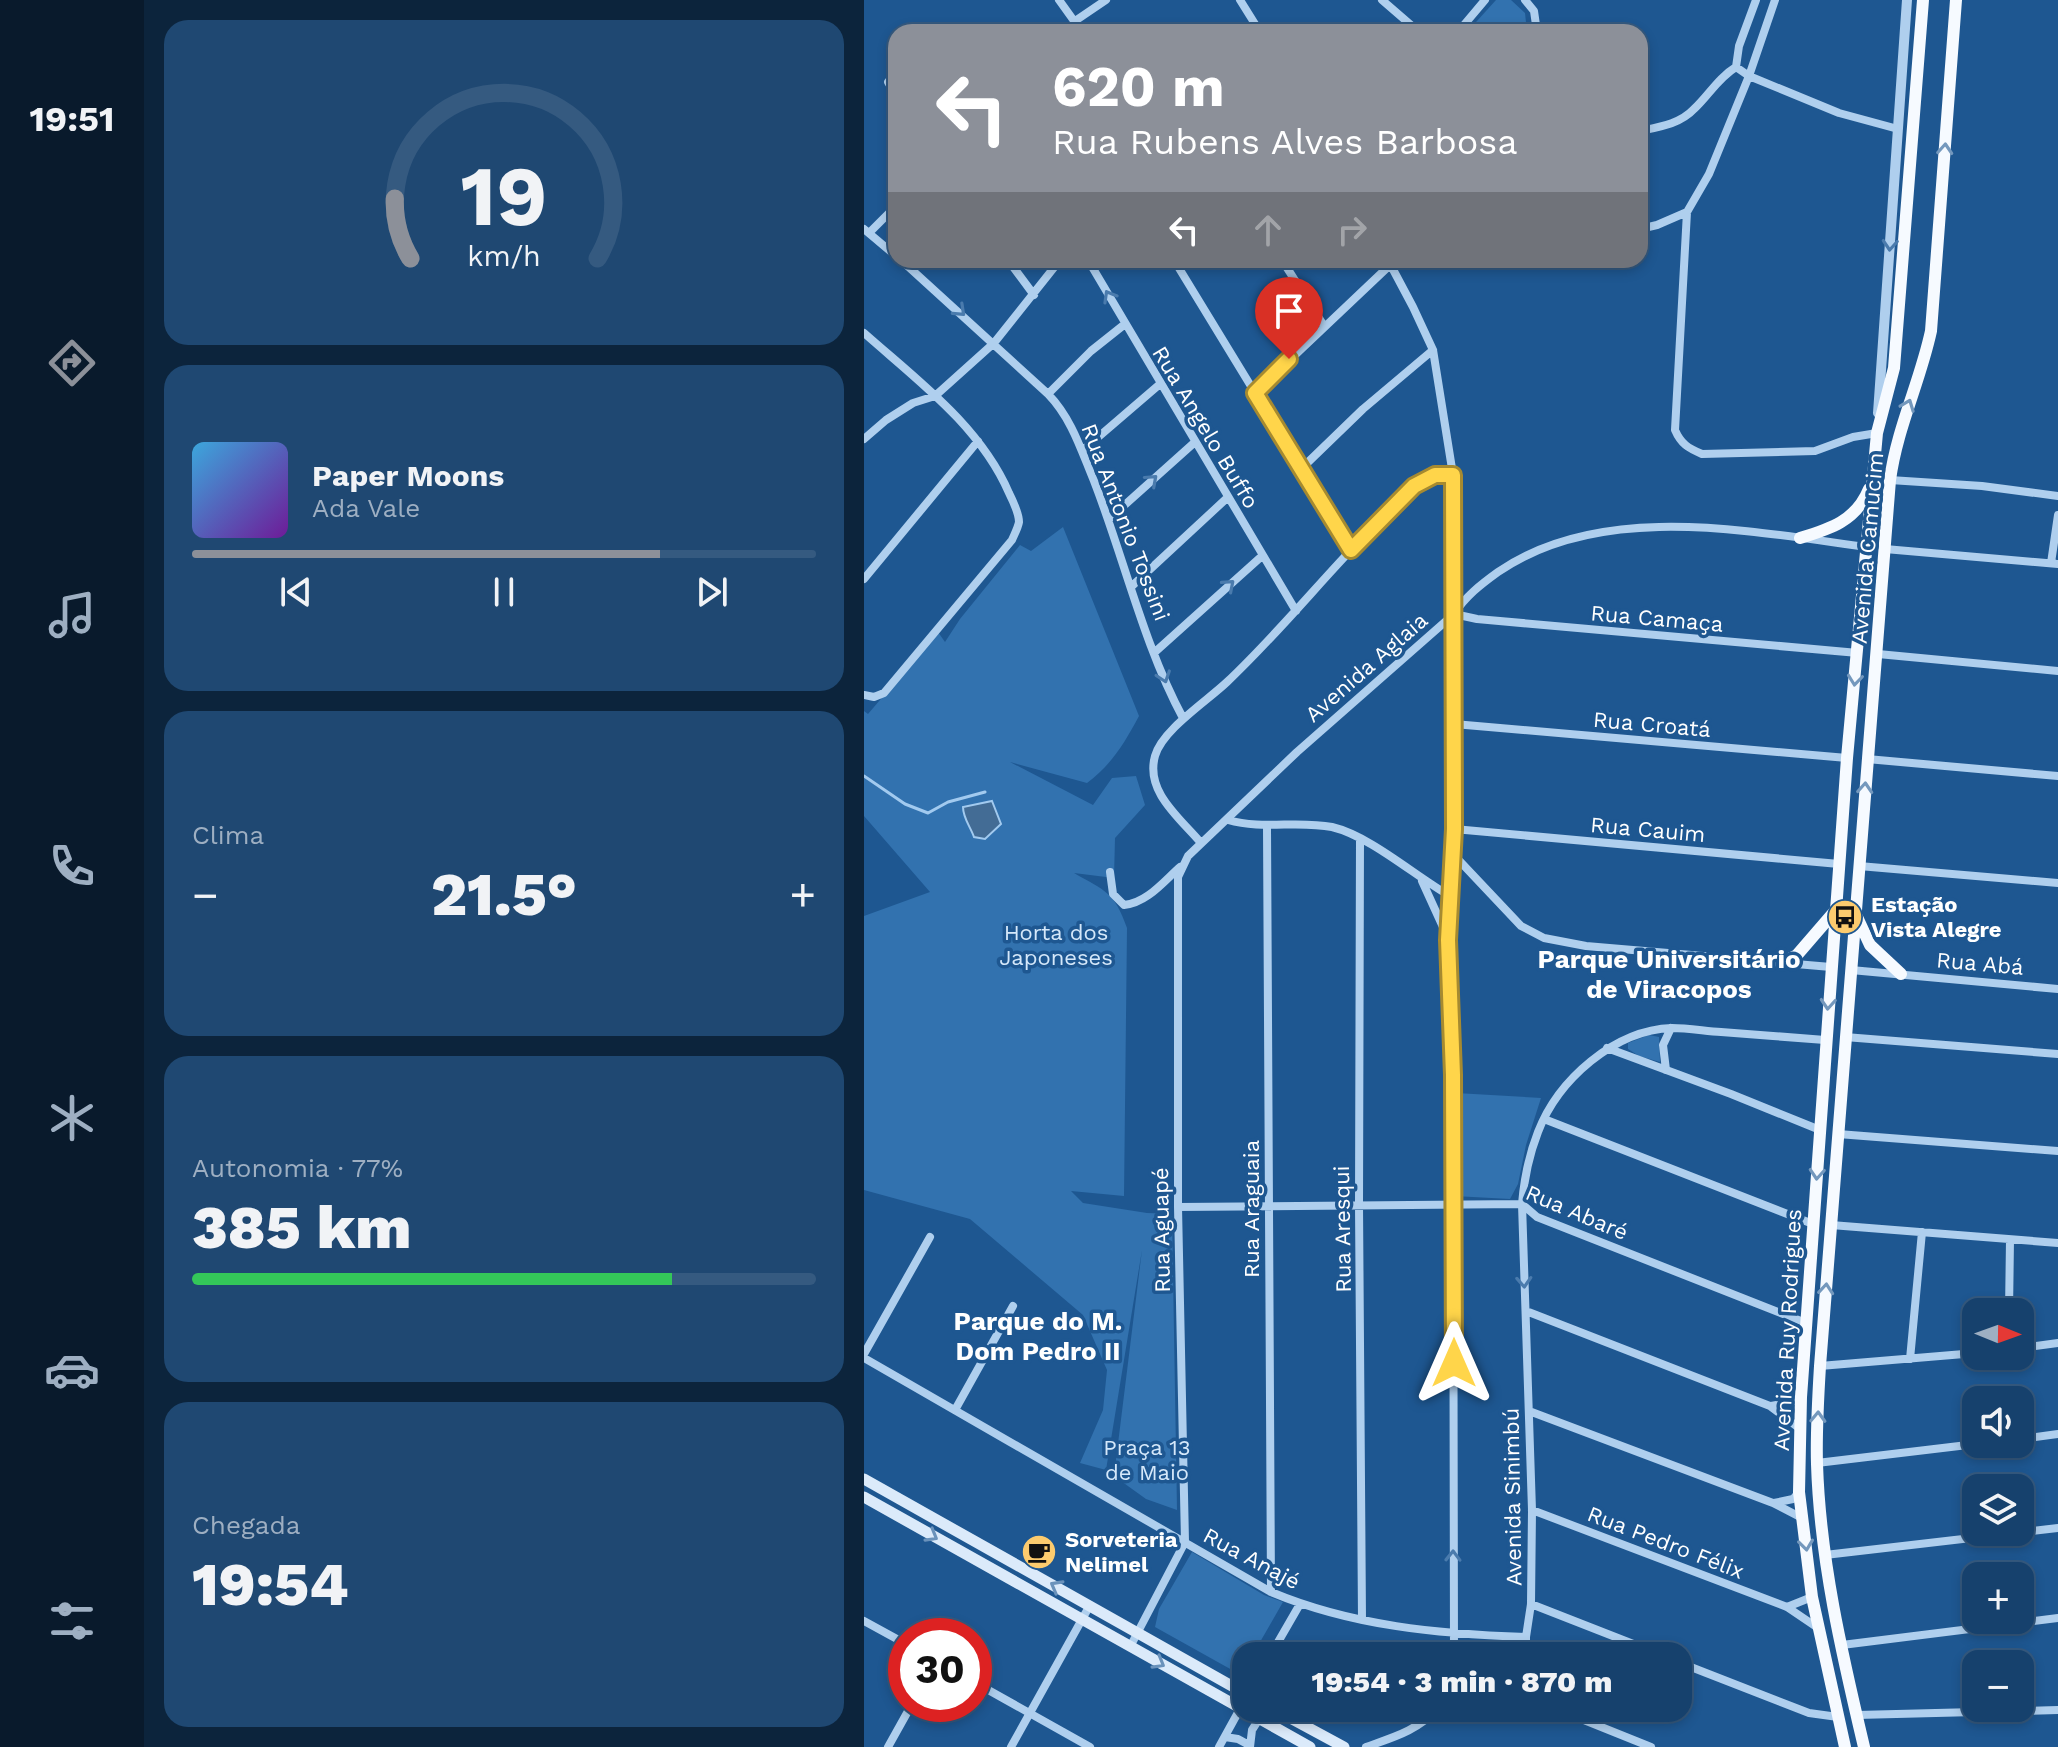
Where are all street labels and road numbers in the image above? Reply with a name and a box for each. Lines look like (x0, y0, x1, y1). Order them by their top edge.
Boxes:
street label: Rua Angelo Buffo (1147, 342, 1264, 513)
street label: Rua Antonio Tossini (1076, 420, 1175, 624)
street label: Avenida Camucim (1847, 451, 1888, 645)
street label: Rua Camaça (1590, 600, 1724, 637)
street label: Avenida Aglaia (1300, 608, 1432, 727)
street label: Rua Croatá (1592, 707, 1712, 742)
street label: Rua Cauim (1589, 812, 1707, 847)
street label: Rua Abá (1935, 947, 2025, 980)
street label: Rua Araguaia (1239, 1140, 1264, 1278)
street label: Rua Aresqui (1329, 1165, 1356, 1293)
street label: Rua Aguapé (1148, 1167, 1175, 1293)
street label: Rua Abaré (1522, 1180, 1632, 1245)
street label: Avenida Ruy Rodrigues (1769, 1208, 1806, 1452)
street label: Avenida Sinimbú (1498, 1408, 1527, 1586)
street label: Rua Pedro Félix (1584, 1501, 1748, 1584)
street label: Rua Anajé (1199, 1523, 1304, 1594)

